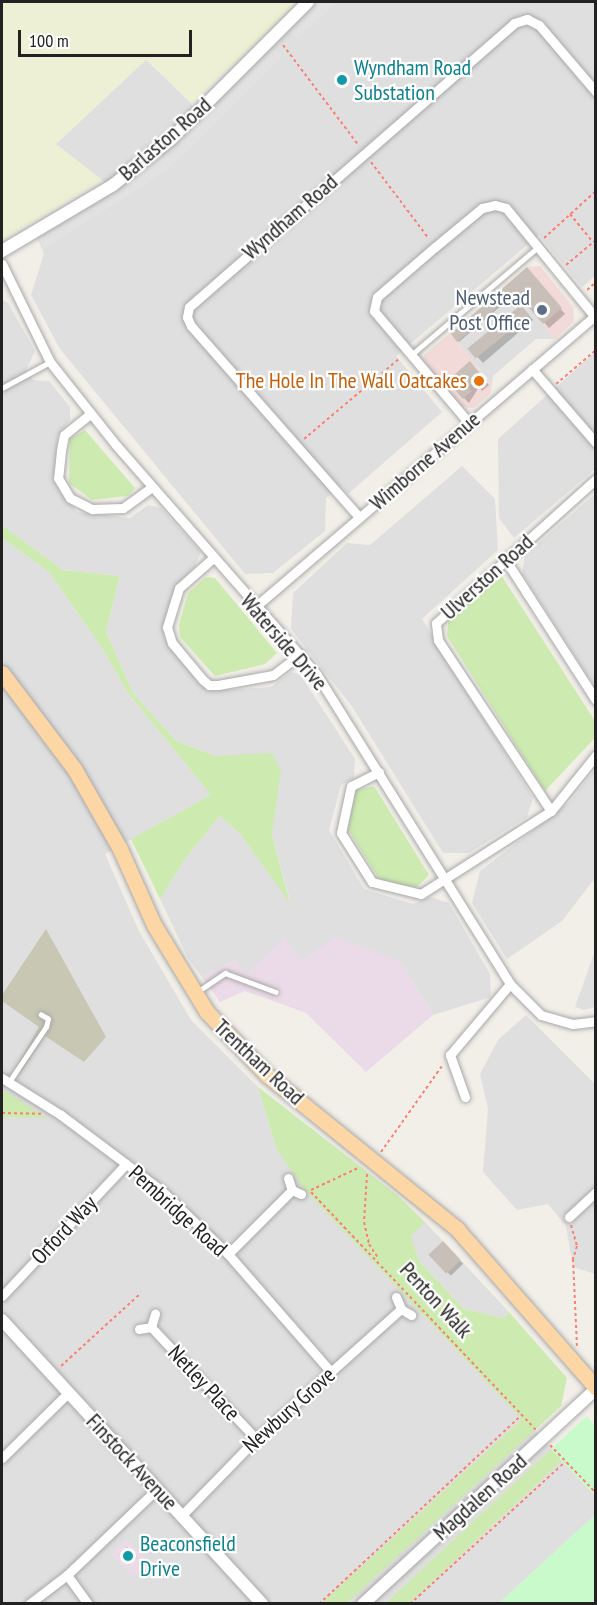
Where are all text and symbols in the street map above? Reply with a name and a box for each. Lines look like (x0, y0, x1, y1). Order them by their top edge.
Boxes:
scale bar (21, 18, 195, 56)
text: 100 m (29, 29, 69, 52)
place label: Wyndham Road Substation (354, 54, 471, 106)
marker: Wyndham Road Substation (335, 73, 349, 87)
street label: Barlaston Road (113, 92, 217, 186)
street label: Wyndham Road (237, 169, 343, 265)
place label: Newstead Post Office (449, 284, 530, 336)
marker: Newstead Post Office (535, 303, 549, 317)
place label: The Hole In The Wall Oatcakes (235, 368, 467, 394)
marker: The Hole In The Wall Oatcakes (472, 374, 486, 388)
street label: Wimborne Avenue (364, 406, 486, 516)
street label: Ulverston Road (435, 529, 539, 625)
street label: Waterside Drive (235, 588, 333, 696)
street label: Trentham Road (208, 1014, 310, 1110)
street label: Pembridge Road (123, 1160, 233, 1262)
street label: Orford Way (26, 1190, 102, 1270)
street label: Penton Walk (394, 1257, 478, 1343)
street label: Netley Place (162, 1340, 246, 1426)
street label: Newbury Grove (237, 1362, 341, 1458)
street label: Finstock Avenue (80, 1408, 184, 1516)
street label: Magdalen Road (428, 1448, 532, 1546)
place label: Beaconsfield Drive (140, 1530, 236, 1582)
marker: Beaconsfield Drive (121, 1549, 135, 1563)

